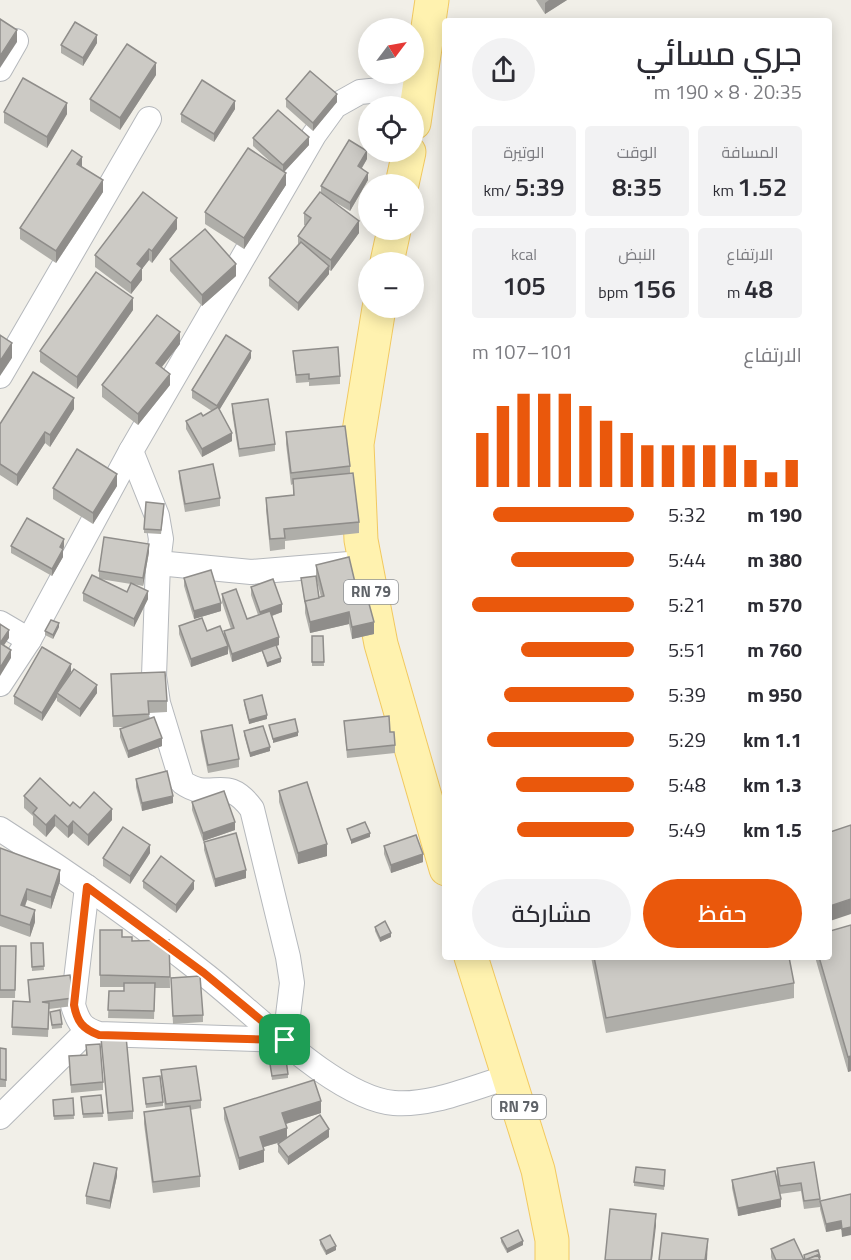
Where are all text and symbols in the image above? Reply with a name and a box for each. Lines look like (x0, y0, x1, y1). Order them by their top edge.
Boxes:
north arrow (358, 18, 424, 84)
map controls (358, 18, 424, 318)
text: جري مسائي (636, 28, 802, 78)
button: share (472, 38, 535, 101)
text: 20:35 · 8 × 190 m (654, 76, 802, 107)
button: locate (358, 96, 424, 162)
text: الوتيرة (503, 140, 545, 164)
text: الوقت (617, 140, 657, 164)
text: المسافة (722, 140, 778, 164)
text: 5:39 (515, 167, 565, 206)
text: 8:35 (612, 167, 662, 206)
text: 1.52 (737, 167, 787, 206)
button: + (358, 174, 424, 240)
text: /km (483, 178, 515, 202)
text: km (713, 178, 737, 202)
text: kcal (511, 242, 537, 266)
text: النبض (618, 242, 656, 266)
text: الارتفاع (727, 242, 773, 266)
button: − (358, 252, 424, 318)
text: 105 (502, 266, 546, 305)
text: 156 (632, 269, 676, 308)
text: 48 (744, 269, 773, 308)
text: bpm (598, 280, 632, 304)
text: m (727, 280, 744, 304)
text: 101–107 m (472, 336, 573, 367)
text: الارتفاع (743, 339, 802, 370)
text: 5:32 (668, 499, 706, 530)
text: 190 m (747, 499, 802, 530)
text: 5:44 (668, 544, 706, 575)
text: 380 m (747, 544, 802, 575)
road number: RN 79 (344, 580, 398, 604)
text: 5:21 (668, 589, 706, 620)
text: 570 m (747, 589, 802, 620)
text: 5:51 (668, 634, 706, 665)
text: 760 m (747, 634, 802, 665)
text: 5:39 (668, 679, 706, 710)
text: 950 m (747, 679, 802, 710)
text: 5:29 (668, 724, 706, 755)
text: 1.1 km (743, 724, 802, 755)
text: 5:48 (668, 769, 706, 800)
text: 1.3 km (743, 769, 802, 800)
text: 5:49 (668, 814, 706, 845)
text: 1.5 km (743, 814, 802, 845)
button: مشاركة (472, 879, 631, 948)
button: حفظ (643, 879, 802, 948)
pin (259, 1014, 310, 1065)
icon: arrive (268, 1023, 301, 1056)
road number: RN 79 (492, 1095, 546, 1119)

